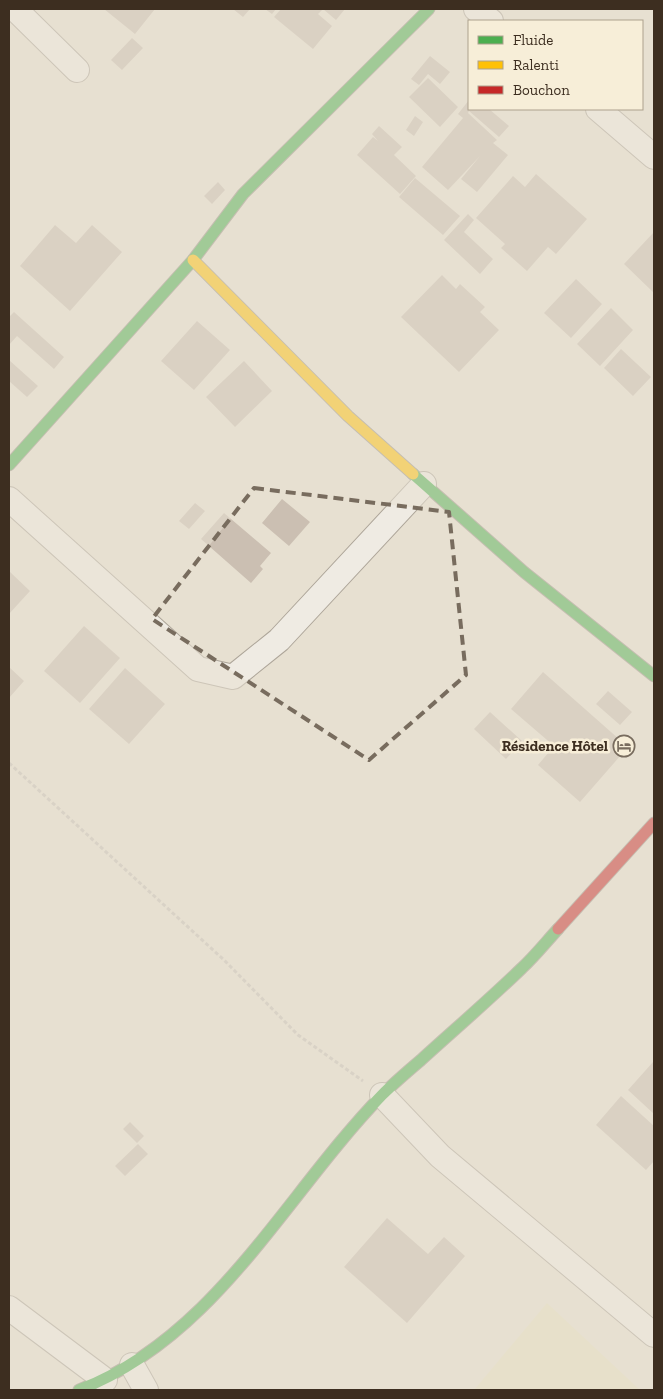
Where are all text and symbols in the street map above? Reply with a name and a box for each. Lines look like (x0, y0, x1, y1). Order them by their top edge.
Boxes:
legend (468, 20, 643, 110)
text: Fluide (513, 31, 553, 49)
text: Ralenti (513, 56, 559, 74)
text: Bouchon (513, 81, 570, 99)
hotel icon: Résidence Hôtel (612, 734, 636, 758)
place label: Résidence Hôtel (502, 737, 608, 755)

